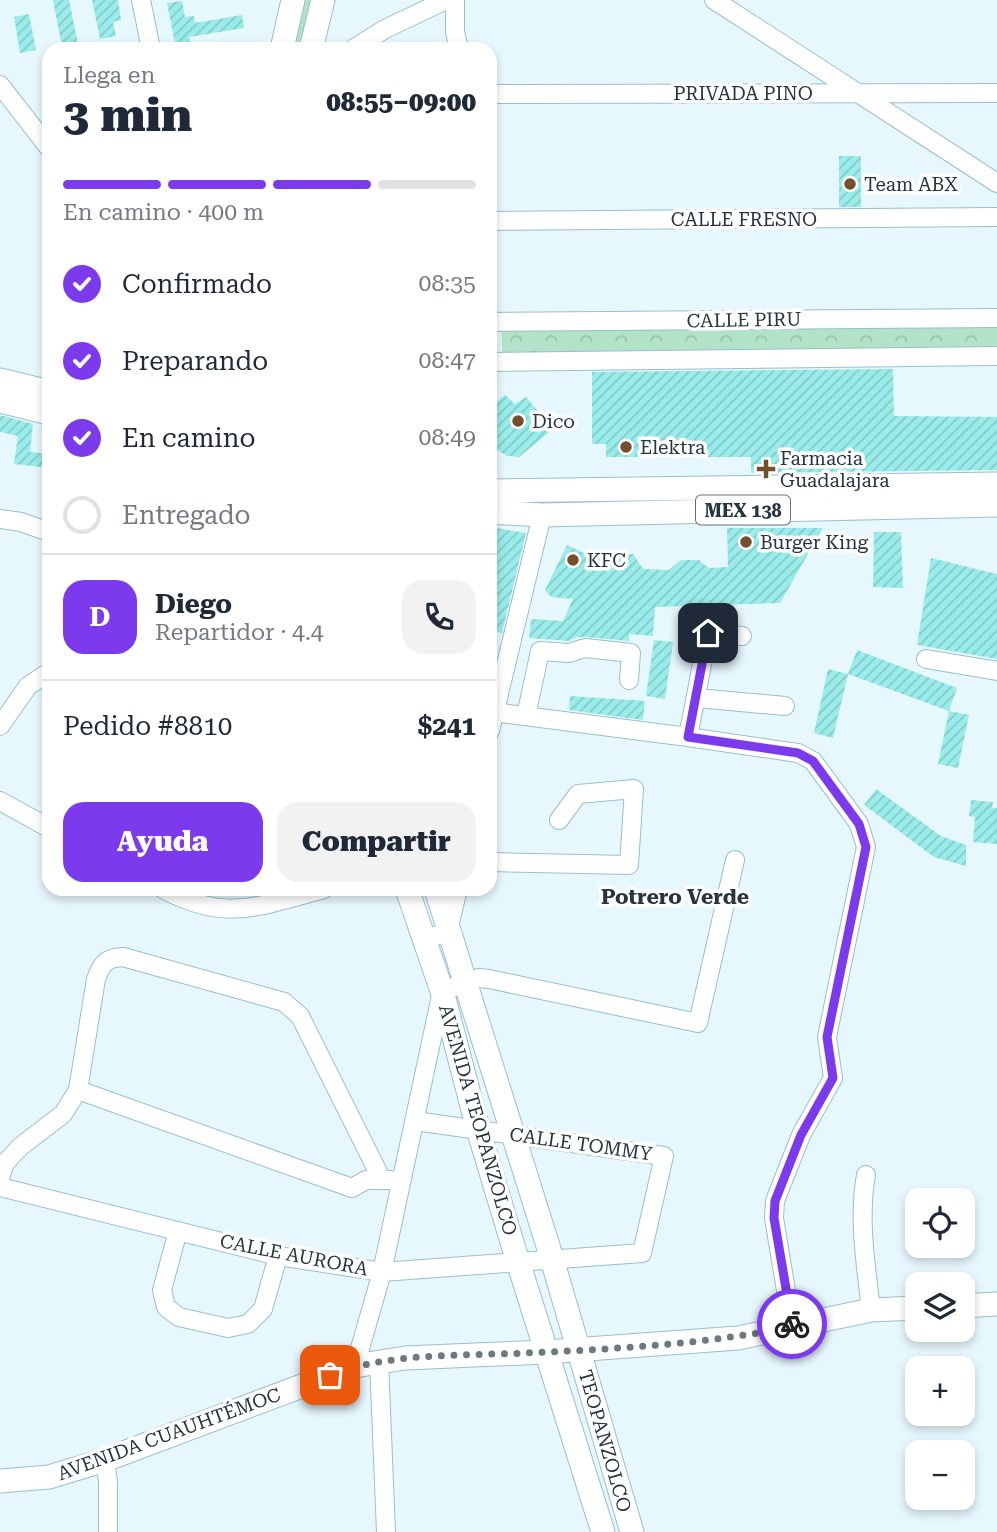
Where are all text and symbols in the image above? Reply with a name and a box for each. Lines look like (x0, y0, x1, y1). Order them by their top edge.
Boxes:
text: Llega en (63, 62, 155, 89)
street label: PRIVADA PINO (673, 82, 813, 105)
text: 08:55–09:00 (326, 87, 476, 117)
text: 3 min (63, 88, 192, 142)
place label: Team ABX (864, 173, 958, 196)
marker: Team ABX (842, 176, 858, 192)
text: En camino · 400 m (63, 199, 264, 226)
street label: CALLE FRESNO (671, 208, 817, 231)
icon: check (63, 265, 101, 303)
text: Confirmado (122, 269, 272, 299)
text: 08:35 (419, 270, 476, 297)
street label: CALLE PIRU (686, 308, 802, 332)
icon: check (63, 342, 101, 380)
text: Preparando (122, 346, 268, 376)
text: 08:47 (419, 347, 476, 374)
place label: Dico (532, 410, 575, 433)
marker: Dico (510, 413, 526, 429)
icon: check (63, 419, 101, 457)
text: En camino (122, 423, 255, 453)
text: 08:49 (419, 424, 476, 451)
place label: Elektra (640, 436, 706, 459)
marker: Elektra (618, 439, 634, 455)
place label: Farmacia Guadalajara (780, 447, 890, 492)
marker: Farmacia Guadalajara (758, 461, 774, 477)
road number: MEX 138 (696, 496, 790, 524)
text: Entregado (122, 500, 251, 530)
place label: Burger King (760, 531, 868, 554)
marker: Burger King (738, 534, 754, 550)
place label: KFC (587, 549, 626, 572)
marker: KFC (565, 552, 581, 568)
button: phone (402, 580, 476, 654)
text: Diego (155, 589, 232, 619)
text: D (90, 602, 110, 632)
pin (678, 603, 738, 663)
icon: home (689, 614, 727, 652)
text: Repartidor · 4.4 (155, 619, 324, 646)
text: Pedido #8810 (63, 711, 232, 741)
text: $241 (418, 711, 476, 741)
button: Ayuda (63, 802, 263, 882)
button: Compartir (277, 802, 476, 882)
district label: Potrero Verde (601, 885, 749, 909)
street label: AVENIDA TEOPANZOLCO (434, 1002, 522, 1238)
street label: CALLE TOMMY (508, 1123, 654, 1165)
map controls (905, 1188, 975, 1510)
button: locate (905, 1188, 975, 1258)
street label: CALLE AURORA (218, 1229, 371, 1281)
button: layers (905, 1272, 975, 1342)
courier (757, 1289, 827, 1359)
icon: bike (773, 1305, 811, 1343)
pin (300, 1345, 360, 1405)
icon: bag (311, 1356, 349, 1394)
button: + (905, 1356, 975, 1426)
street label: TEOPANZOLCO (574, 1367, 636, 1515)
street label: AVENIDA CUAUHTÉMOC (54, 1383, 284, 1485)
button: − (905, 1440, 975, 1510)

